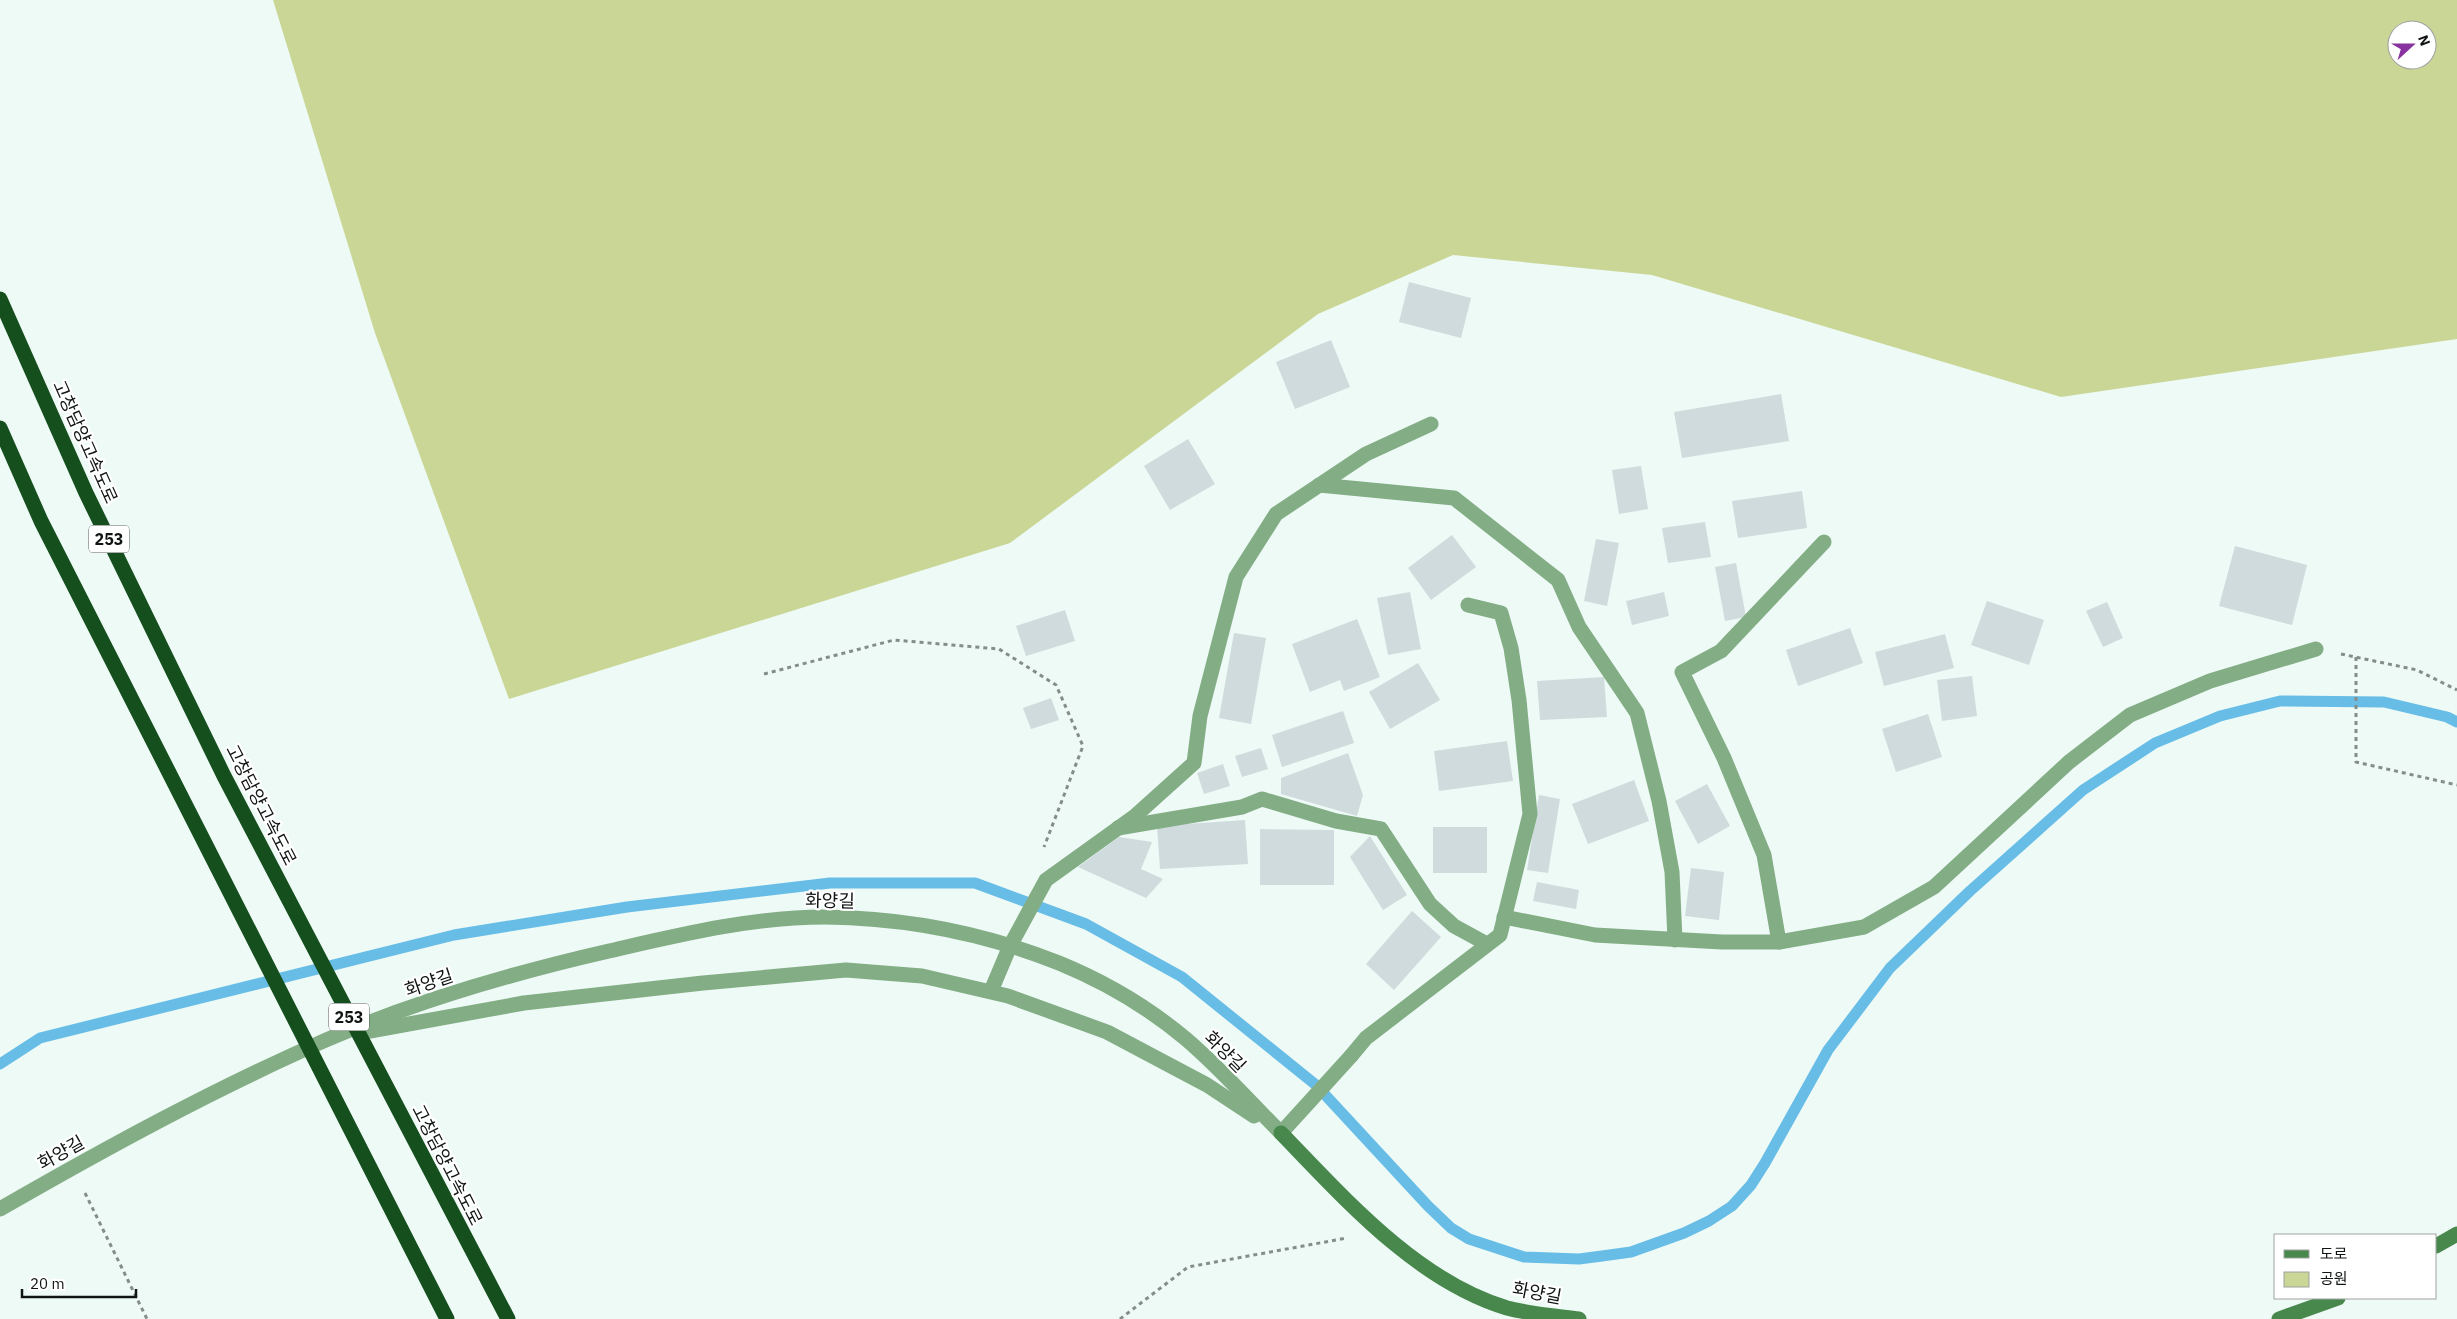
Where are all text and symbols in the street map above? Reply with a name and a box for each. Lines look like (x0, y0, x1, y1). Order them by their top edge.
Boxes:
north arrow (2387, 20, 2437, 70)
text: N (2414, 32, 2434, 48)
street label: 고창담양고속도로 (48, 377, 123, 507)
road number: 253 (89, 526, 129, 552)
street label: 고창담양고속도로 (221, 741, 302, 869)
street label: 화양길 (805, 889, 855, 912)
street label: 화양길 (402, 964, 456, 1001)
road number: 253 (329, 1004, 369, 1030)
street label: 화양길 (1200, 1026, 1251, 1077)
street label: 고창담양고속도로 (407, 1101, 488, 1229)
street label: 화양길 (33, 1130, 88, 1175)
legend (2274, 1234, 2437, 1299)
text: 도로 (2320, 1244, 2348, 1263)
scale bar (22, 1266, 136, 1298)
text: 공원 (2320, 1269, 2348, 1288)
text: 20 m (30, 1274, 65, 1293)
street label: 화양길 (1511, 1276, 1564, 1309)

